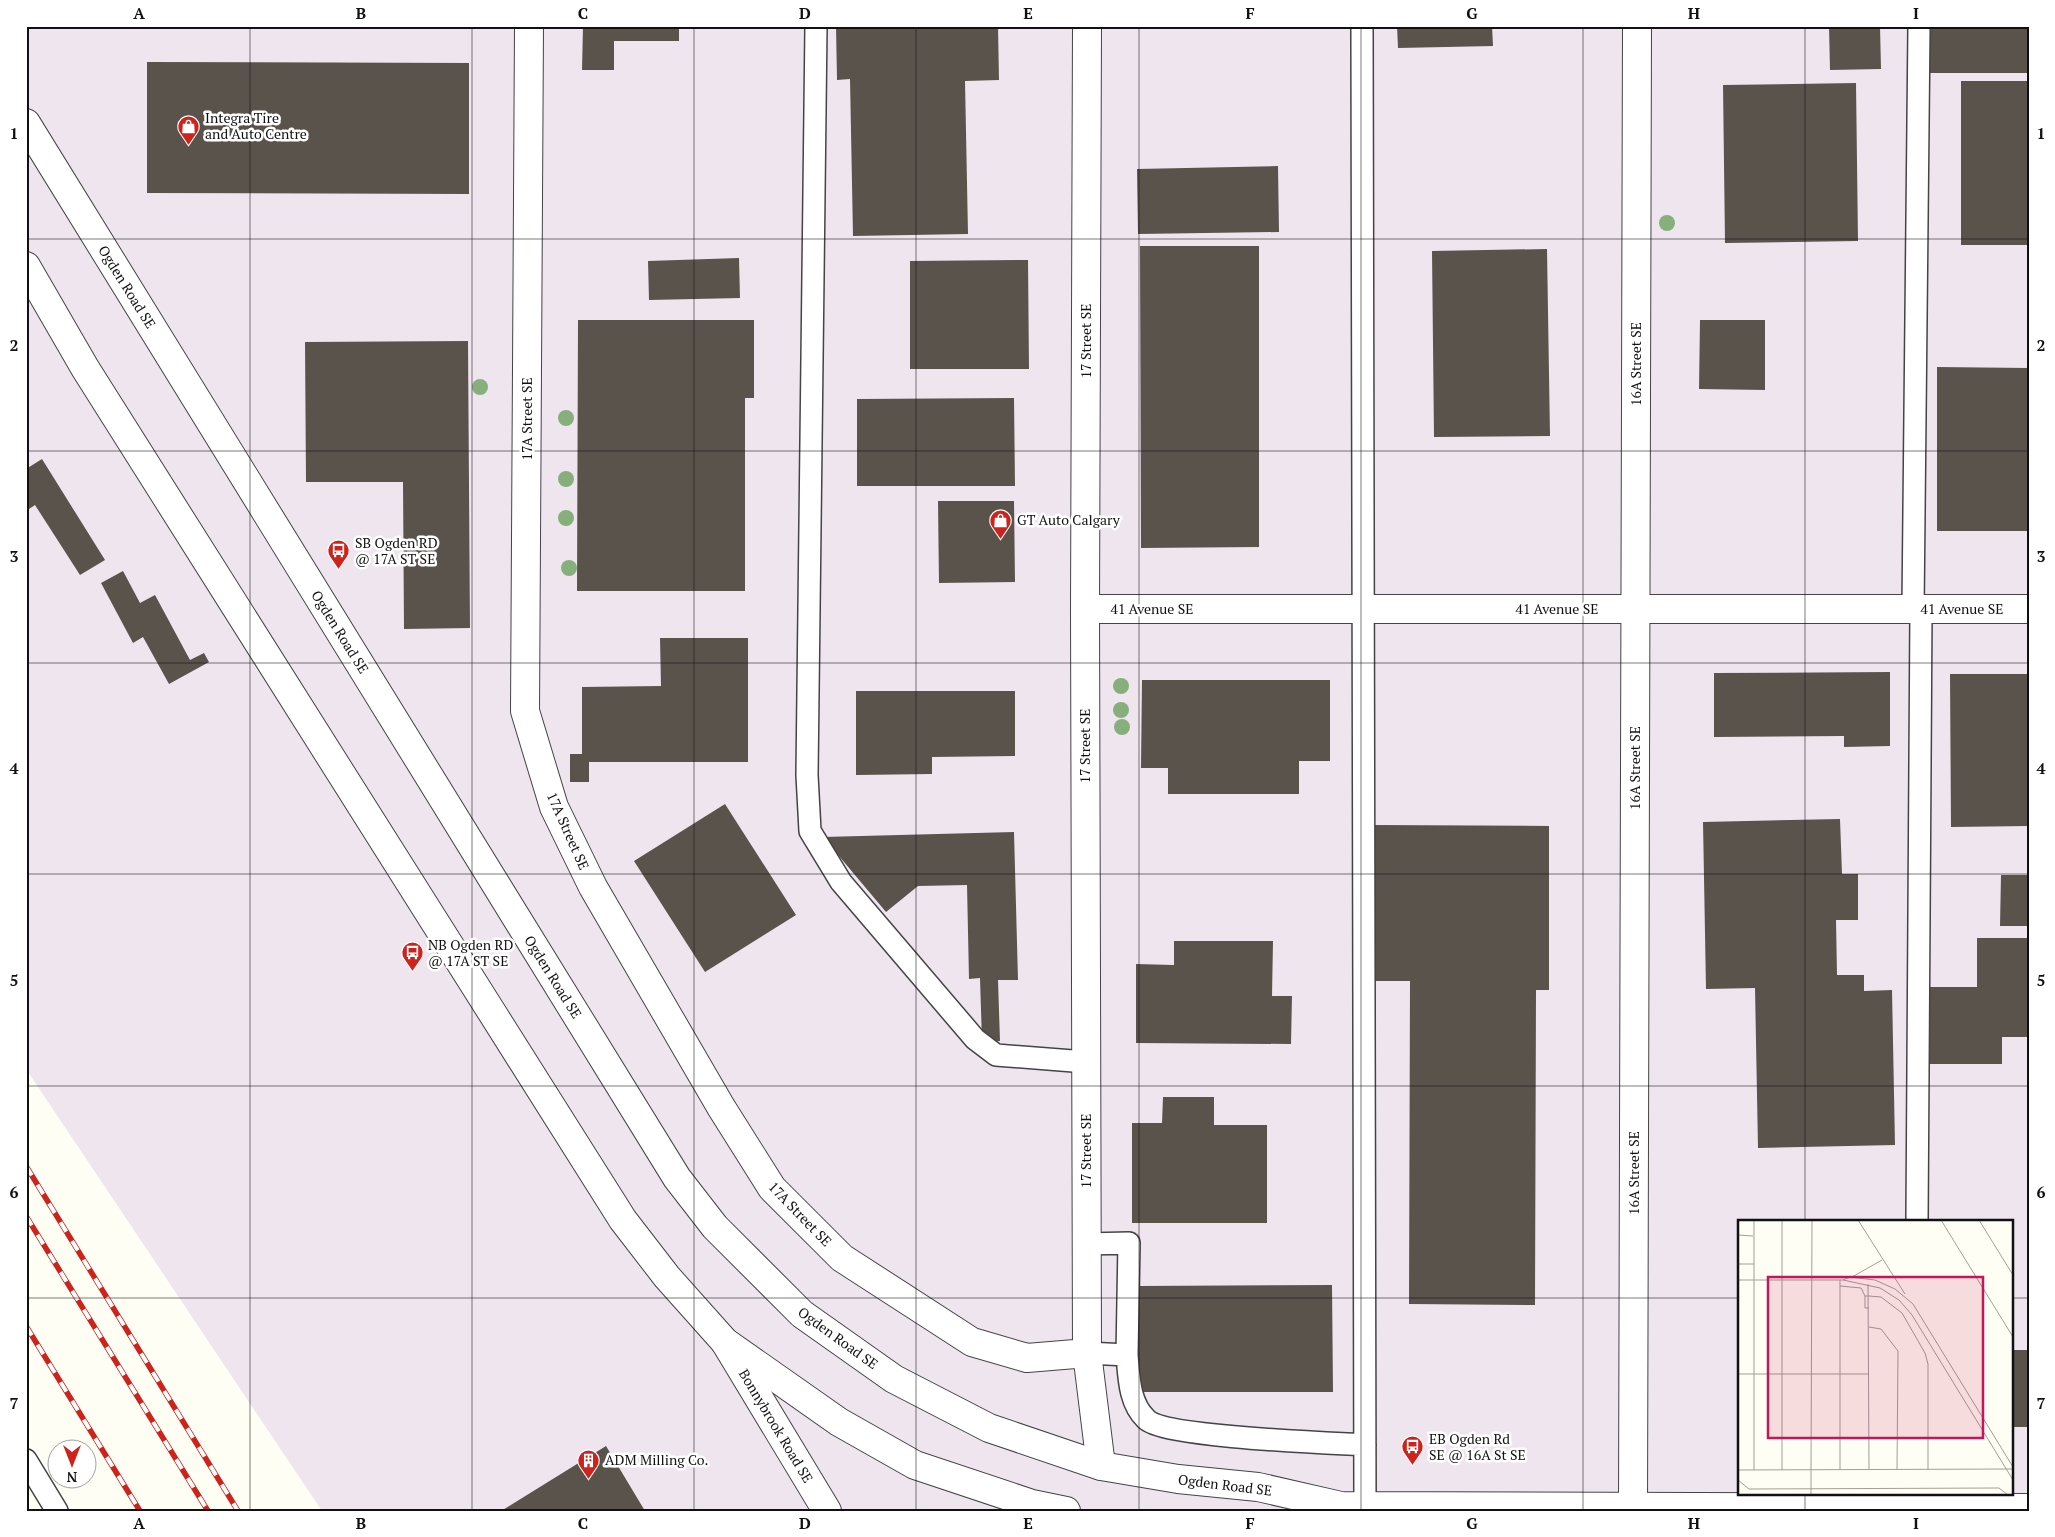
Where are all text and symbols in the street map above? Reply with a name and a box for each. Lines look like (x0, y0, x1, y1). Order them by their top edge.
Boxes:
text: A (133, 2, 145, 24)
text: B (356, 2, 366, 24)
text: C (578, 2, 588, 24)
text: D (799, 2, 811, 24)
text: E (1023, 2, 1033, 24)
text: F (1245, 2, 1255, 24)
text: G (1466, 2, 1478, 24)
text: H (1688, 2, 1700, 24)
text: I (1913, 2, 1919, 24)
place label: Integra Tire and Auto Centre (205, 108, 307, 143)
shop icon: Integra Tire and Auto Centre (177, 114, 201, 145)
text: 1 (9, 122, 19, 144)
text: 1 (2036, 122, 2046, 144)
street label: Ogden Road SE (94, 242, 161, 332)
street label: 17 Street SE (1076, 304, 1095, 378)
street label: 16A Street SE (1626, 322, 1645, 406)
text: 2 (9, 334, 19, 356)
text: 2 (2036, 334, 2046, 356)
street label: 17A Street SE (517, 377, 536, 461)
shop icon: GT Auto Calgary (989, 508, 1013, 539)
place label: GT Auto Calgary (1017, 510, 1121, 529)
place label: SB Ogden RD @ 17A ST SE (355, 533, 438, 568)
bus stop icon: SB Ogden RD @ 17A ST SE (327, 539, 351, 570)
text: 3 (9, 545, 19, 567)
text: 3 (2036, 545, 2046, 567)
street label: Ogden Road SE (307, 587, 374, 677)
street label: 41 Avenue SE (1111, 599, 1193, 618)
street label: 41 Avenue SE (1516, 599, 1598, 618)
street label: 41 Avenue SE (1921, 599, 2003, 618)
street label: 17 Street SE (1075, 709, 1094, 783)
street label: 16A Street SE (1625, 726, 1644, 810)
text: 4 (9, 757, 19, 779)
text: 4 (2036, 757, 2046, 779)
street label: 17A Street SE (543, 789, 594, 873)
street label: Ogden Road SE (520, 932, 587, 1022)
place label: NB Ogden RD @ 17A ST SE (428, 935, 513, 970)
bus stop icon: NB Ogden RD @ 17A ST SE (400, 941, 424, 972)
text: 5 (9, 969, 19, 991)
text: 5 (2036, 969, 2046, 991)
street label: 17 Street SE (1076, 1114, 1095, 1188)
street label: 16A Street SE (1624, 1131, 1643, 1215)
street label: 17A Street SE (765, 1177, 836, 1250)
text: 6 (9, 1181, 19, 1203)
text: 6 (2036, 1181, 2046, 1203)
inset map (1738, 1220, 2012, 1494)
street label: Ogden Road SE (794, 1302, 882, 1373)
street label: Bonnybrook Road SE (735, 1365, 818, 1486)
text: 7 (9, 1392, 19, 1414)
text: 7 (2036, 1392, 2046, 1414)
place label: EB Ogden Rd SE @ 16A St SE (1429, 1429, 1526, 1464)
bus stop icon: EB Ogden Rd SE @ 16A St SE (1401, 1435, 1425, 1466)
north arrow (48, 1440, 98, 1490)
building icon: ADM Milling Co. (577, 1448, 601, 1479)
place label: ADM Milling Co. (605, 1450, 708, 1469)
text: N (66, 1468, 77, 1487)
street label: Ogden Road SE (1177, 1469, 1273, 1500)
text: A (133, 1512, 145, 1534)
text: B (356, 1512, 366, 1534)
text: C (578, 1512, 588, 1534)
text: D (799, 1512, 811, 1534)
text: E (1023, 1512, 1033, 1534)
text: F (1245, 1512, 1255, 1534)
text: G (1466, 1512, 1478, 1534)
text: H (1688, 1512, 1700, 1534)
text: I (1913, 1512, 1919, 1534)

